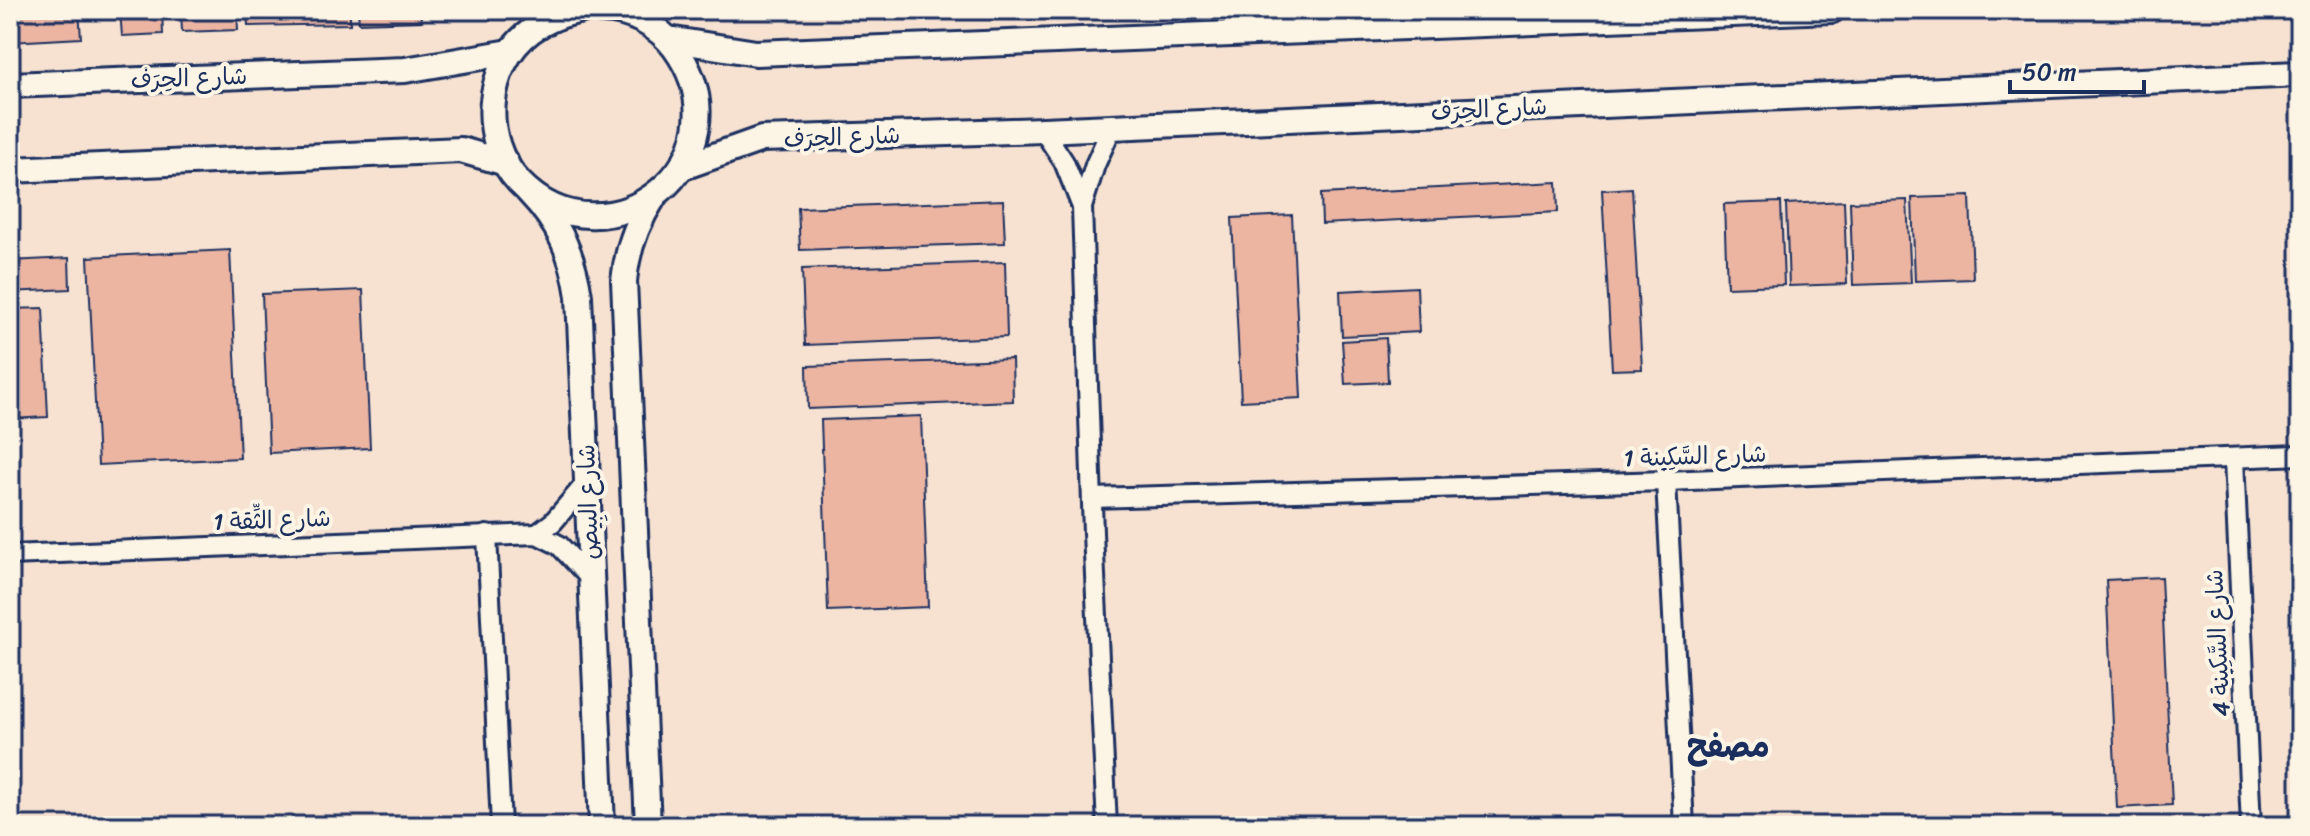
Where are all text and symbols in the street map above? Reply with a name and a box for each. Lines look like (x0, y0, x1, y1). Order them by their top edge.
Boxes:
scale bar (2010, 44, 2144, 94)
text: 50 m (2022, 51, 2077, 93)
street label: شارع الحِرَف (130, 55, 248, 101)
street label: شارع الحِرَف (1430, 85, 1548, 133)
street label: شارع الحِرَف (783, 114, 901, 160)
street label: شارع السَّكِينة 1 (1623, 433, 1767, 479)
street label: شارع البِيص (565, 444, 611, 560)
street label: شارع الثِّقة 1 (212, 497, 332, 543)
street label: شارع السَّكِينة 4 (2193, 568, 2243, 718)
district label: مصفح (1686, 718, 1770, 775)

